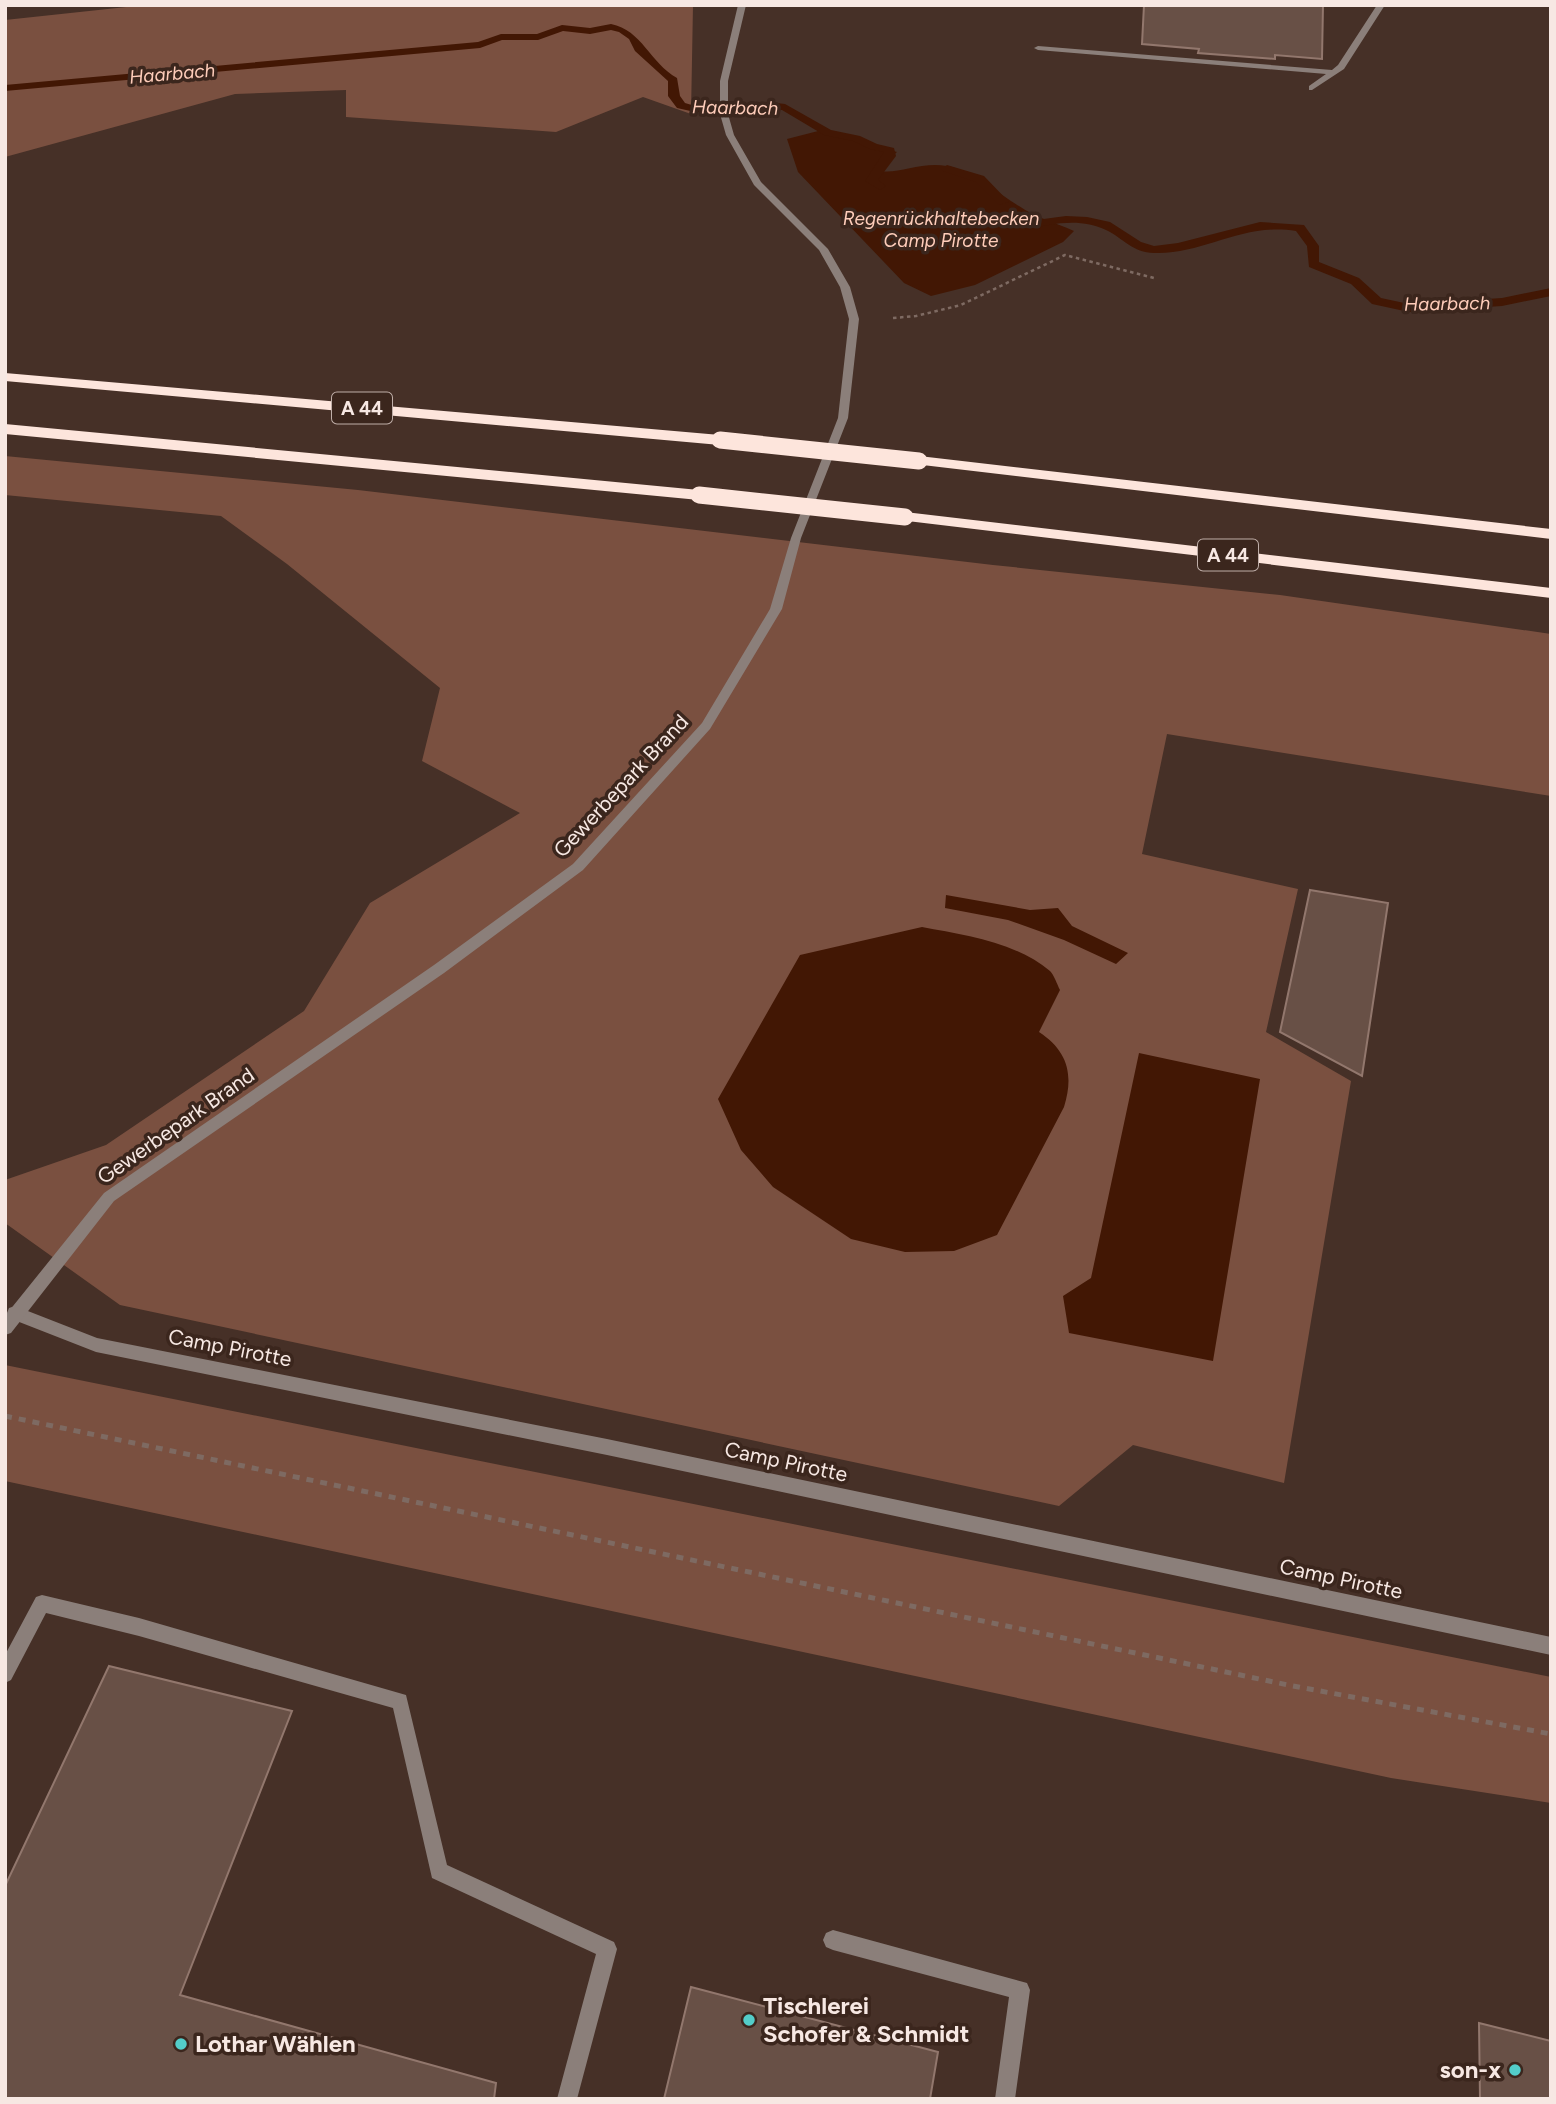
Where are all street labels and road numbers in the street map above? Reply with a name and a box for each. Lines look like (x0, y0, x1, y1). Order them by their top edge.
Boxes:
road number: A 44 (332, 392, 392, 424)
road number: A 44 (1198, 540, 1258, 570)
street label: Gewerbepark Brand (548, 709, 693, 862)
street label: Gewerbepark Brand (92, 1062, 259, 1189)
street label: Camp Pirotte (166, 1323, 294, 1372)
street label: Camp Pirotte (722, 1436, 850, 1487)
street label: Camp Pirotte (1277, 1553, 1405, 1604)

